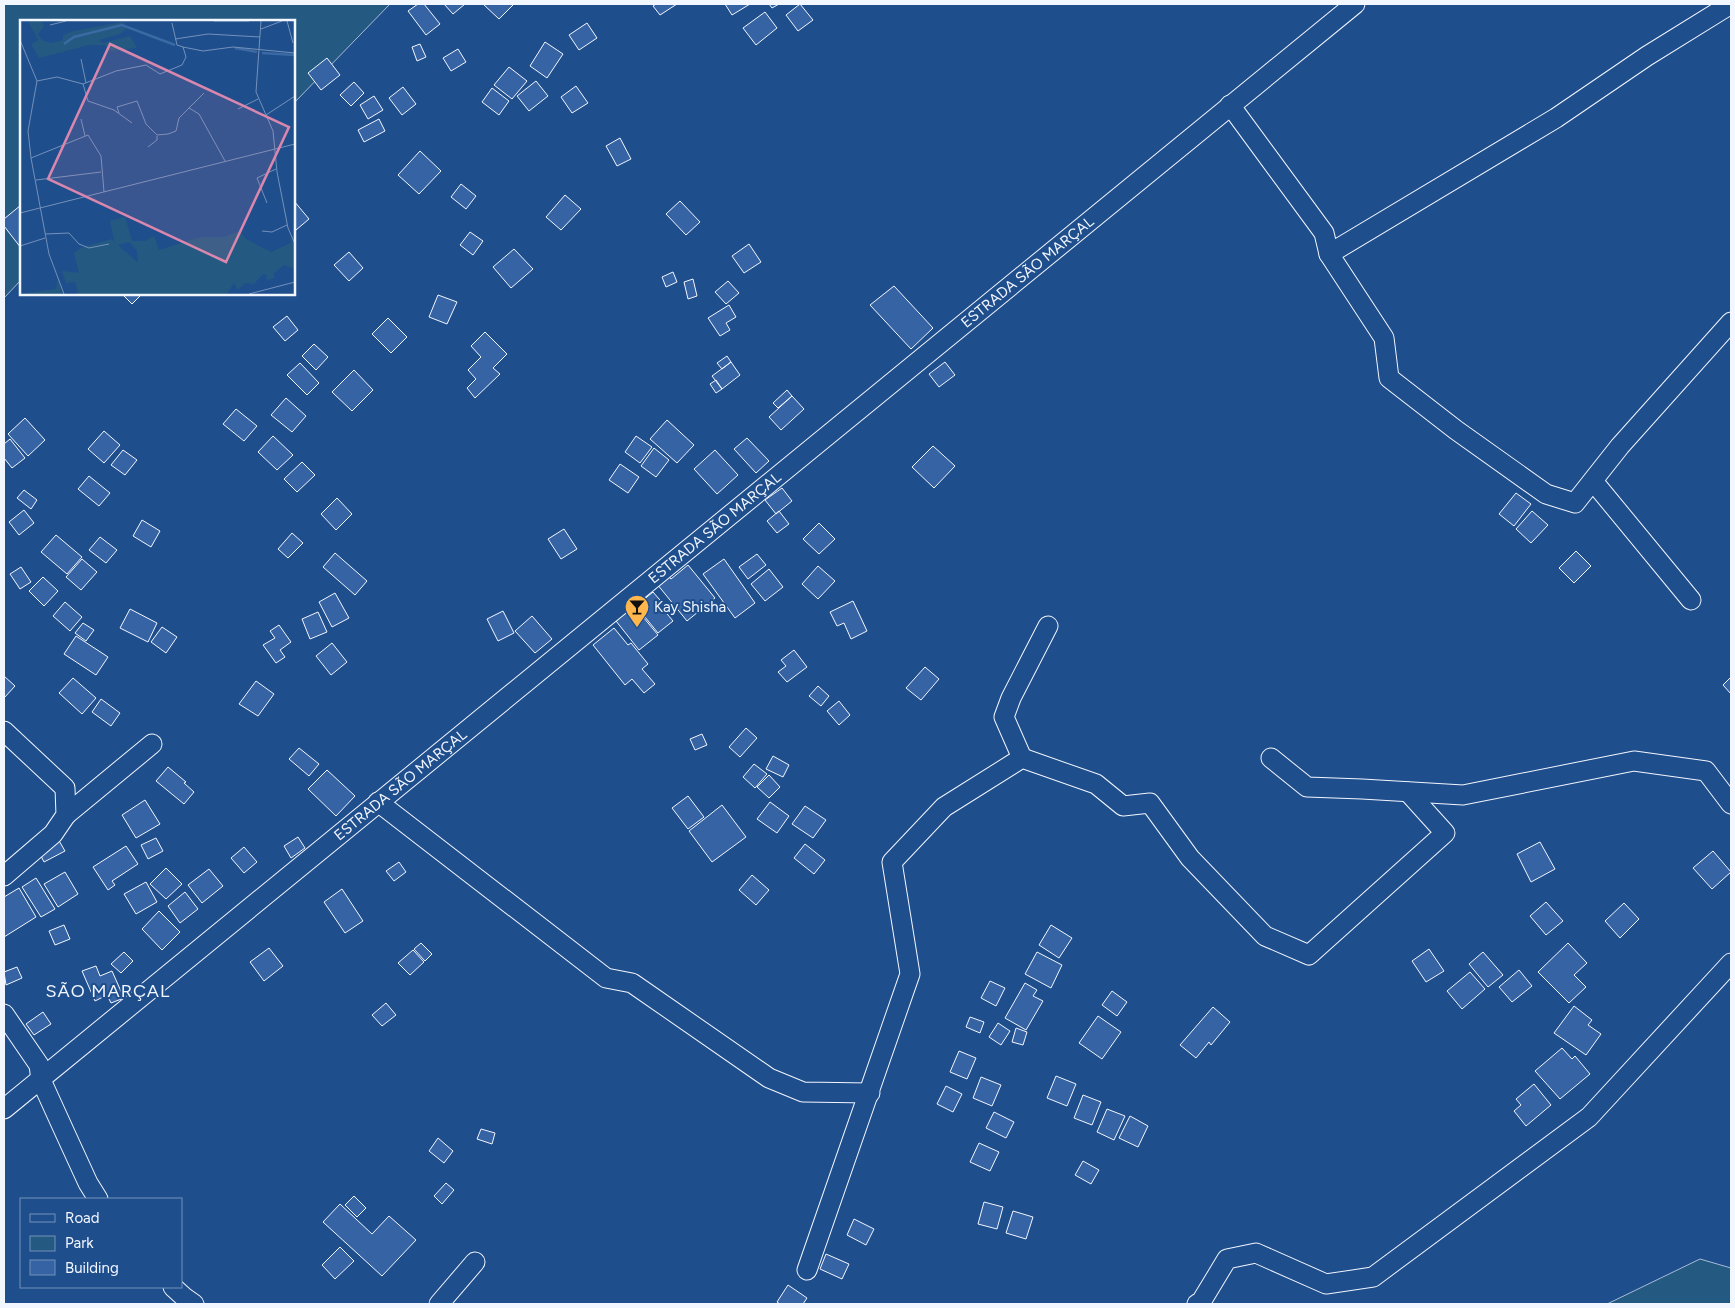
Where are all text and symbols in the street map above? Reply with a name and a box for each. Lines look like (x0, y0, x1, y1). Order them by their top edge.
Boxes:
inset map (20, 20, 295, 295)
street label: ESTRADA SÃO MARÇAL (957, 212, 1097, 332)
street label: ESTRADA SÃO MARÇAL (645, 468, 785, 587)
bar icon: Kay Shisha (624, 594, 650, 628)
place label: Kay Shisha (654, 598, 726, 616)
street label: ESTRADA SÃO MARÇAL (330, 725, 470, 844)
district label: SÃO MARÇAL (46, 980, 170, 1002)
legend (20, 1198, 182, 1288)
text: Road (65, 1209, 100, 1227)
text: Park (65, 1234, 94, 1252)
text: Building (65, 1259, 119, 1277)

